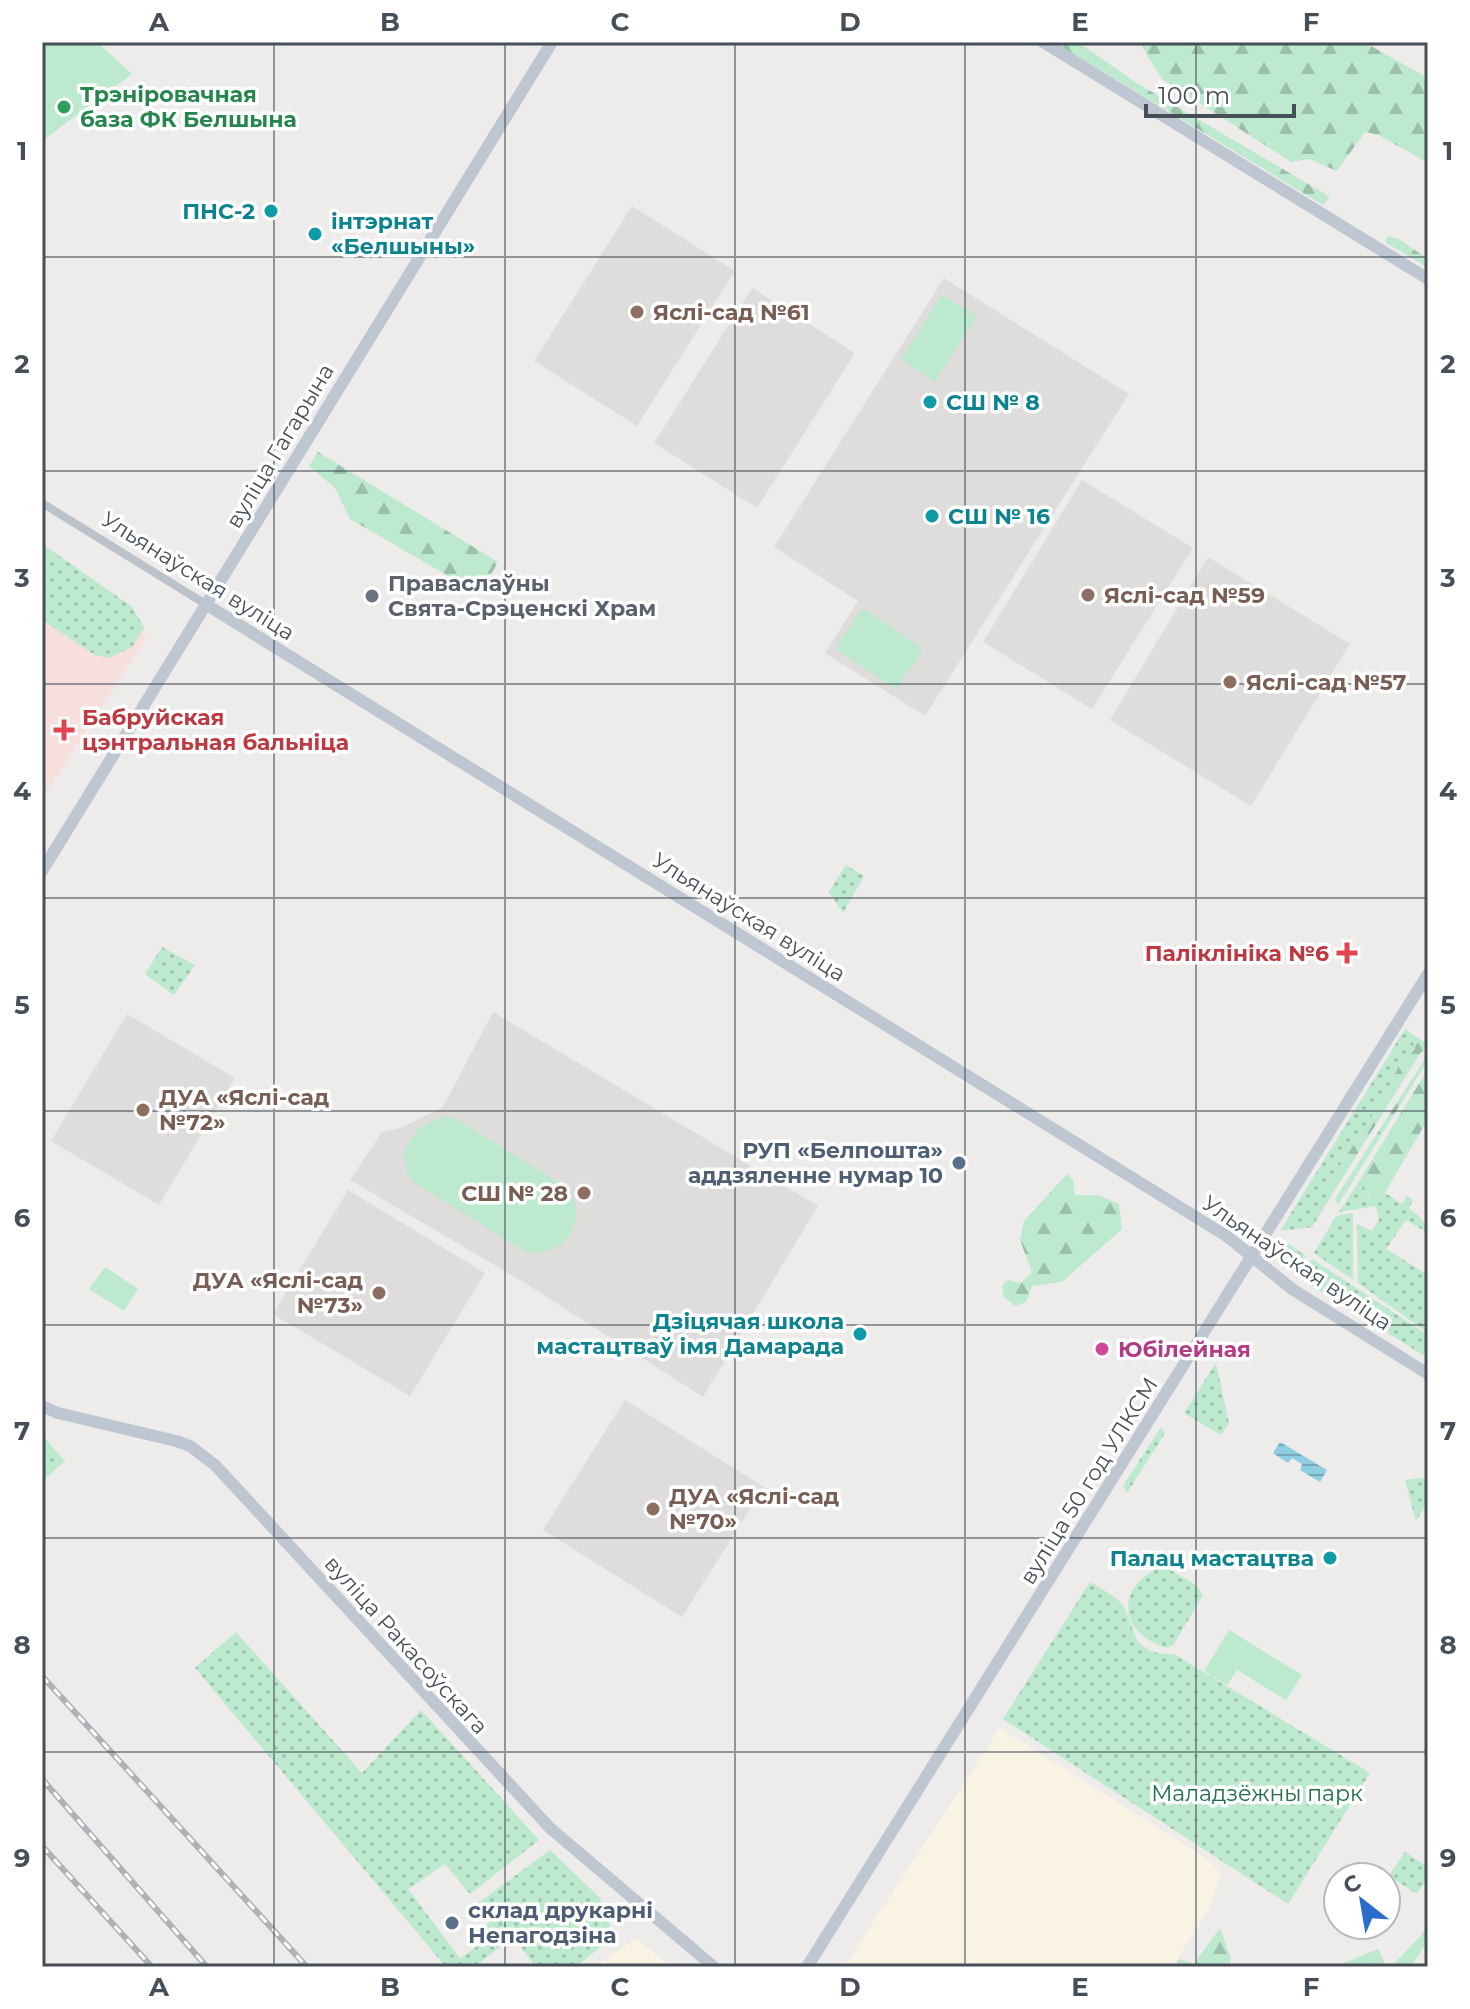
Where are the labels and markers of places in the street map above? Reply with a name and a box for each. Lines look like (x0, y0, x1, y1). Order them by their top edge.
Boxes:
place label: Трэніровачная база ФК Белшына (80, 81, 297, 133)
marker: Трэніровачная база ФК Белшына (55, 98, 73, 116)
place label: ПНС-2 (182, 198, 255, 225)
marker: ПНС-2 (262, 202, 280, 220)
place label: інтэрнат «Белшыны» (331, 208, 475, 260)
marker: інтэрнат «Белшыны» (306, 225, 324, 243)
place label: Яслі-сад №61 (653, 299, 810, 326)
marker: Яслі-сад №61 (628, 303, 646, 321)
place label: СШ № 8 (946, 389, 1040, 416)
marker: СШ № 8 (921, 393, 939, 411)
place label: СШ № 16 (948, 503, 1050, 530)
marker: СШ № 16 (923, 507, 941, 525)
place label: Праваслаўны Свята-Срэценскі Храм (388, 570, 656, 622)
place label: Яслі-сад №59 (1104, 582, 1265, 609)
marker: Яслі-сад №59 (1079, 586, 1097, 604)
marker: Праваслаўны Свята-Срэценскі Храм (363, 587, 381, 605)
place label: Яслі-сад №57 (1246, 669, 1406, 696)
marker: Яслі-сад №57 (1221, 673, 1239, 691)
place label: Бабруйская цэнтральная бальніца (82, 704, 349, 756)
marker: Бабруйская цэнтральная бальніца (53, 719, 75, 741)
place label: Паліклініка №6 (1145, 940, 1329, 967)
marker: Паліклініка №6 (1336, 942, 1358, 964)
place label: ДУА «Яслі-сад №72» (159, 1084, 329, 1136)
marker: ДУА «Яслі-сад №72» (134, 1101, 152, 1119)
place label: РУП «Белпошта» аддзяленне нумар 10 (688, 1137, 943, 1189)
marker: РУП «Белпошта» аддзяленне нумар 10 (950, 1154, 968, 1172)
place label: СШ № 28 (461, 1180, 568, 1207)
marker: СШ № 28 (575, 1184, 593, 1202)
place label: ДУА «Яслі-сад №73» (193, 1267, 363, 1319)
marker: ДУА «Яслі-сад №73» (370, 1284, 388, 1302)
place label: Дзіцячая школа мастацтваў імя Дамарада (536, 1308, 844, 1360)
marker: Дзіцячая школа мастацтваў імя Дамарада (851, 1325, 869, 1343)
place label: Юбілейная (1118, 1336, 1251, 1363)
marker: Юбілейная (1093, 1340, 1111, 1358)
place label: ДУА «Яслі-сад №70» (669, 1483, 839, 1535)
marker: ДУА «Яслі-сад №70» (644, 1500, 662, 1518)
place label: Палац мастацтва (1110, 1545, 1314, 1572)
marker: Палац мастацтва (1321, 1549, 1339, 1567)
place label: склад друкарні Непагодзіна (468, 1897, 653, 1949)
marker: склад друкарні Непагодзіна (443, 1914, 461, 1932)

